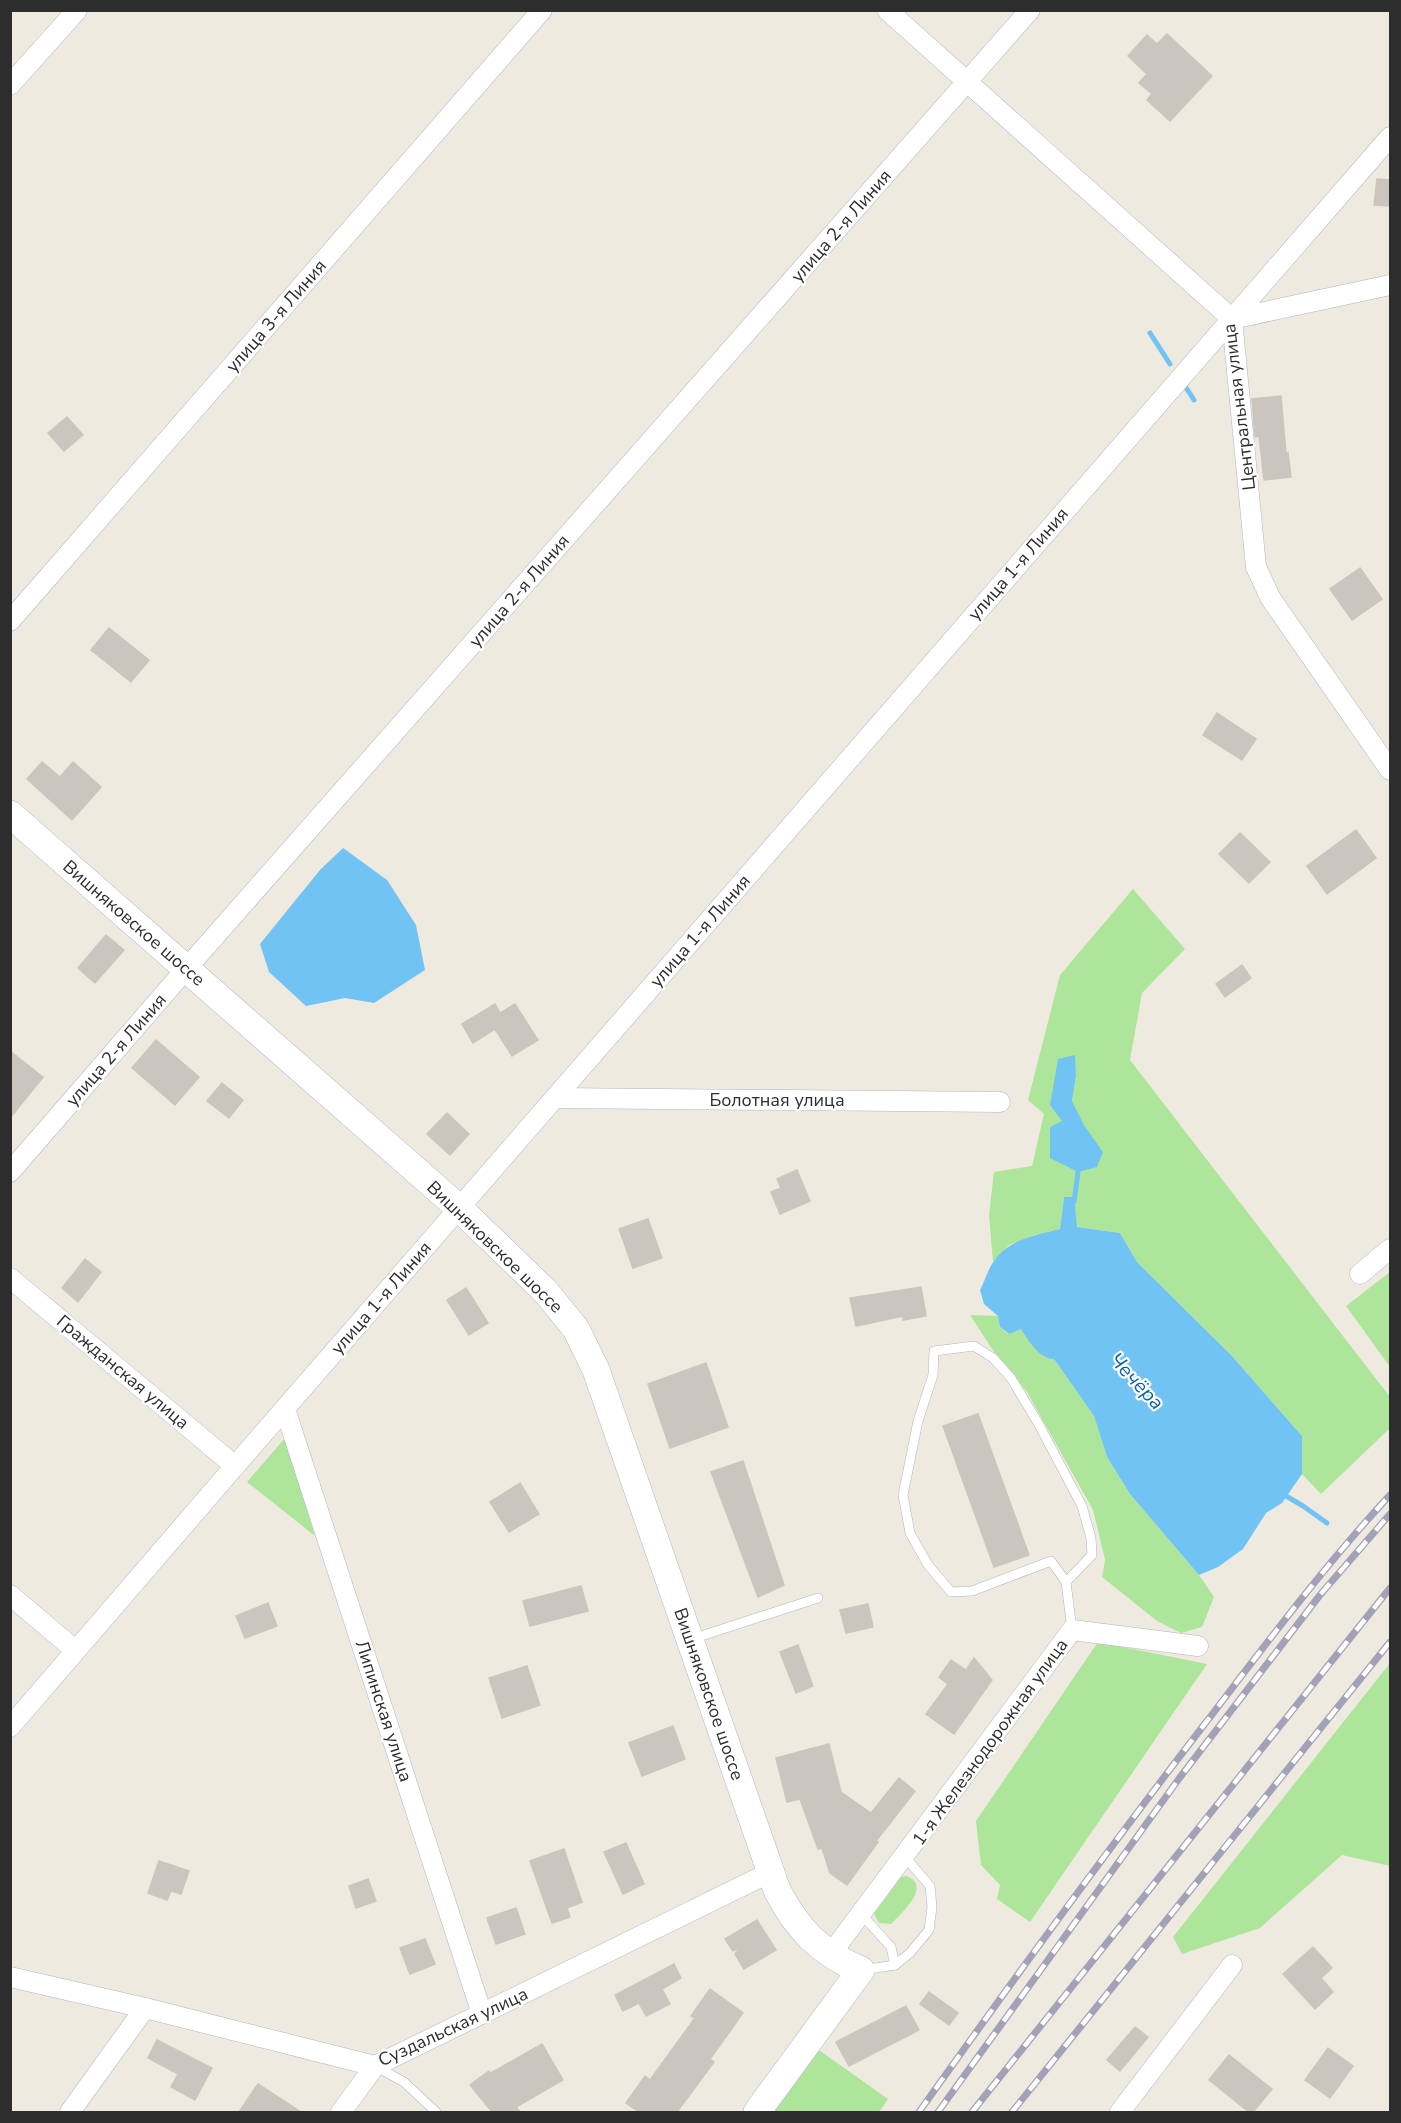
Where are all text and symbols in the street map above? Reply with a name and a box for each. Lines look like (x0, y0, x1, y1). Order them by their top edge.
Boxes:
street label: улица 2-я Линия (785, 164, 897, 288)
street label: улица 3-я Линия (220, 254, 332, 378)
street label: Центральная улица (1217, 322, 1261, 492)
street label: улица 1-я Линия (962, 502, 1074, 626)
street label: улица 2-я Линия (463, 529, 575, 653)
street label: Вишняковское шоссе (58, 855, 210, 991)
street label: улица 1-я Линия (644, 869, 756, 993)
street label: улица 2-я Линия (60, 988, 172, 1112)
street label: Болотная улица (709, 1088, 845, 1112)
street label: Вишняковское шоссе (422, 1176, 568, 1318)
street label: улица 1-я Линия (325, 1236, 437, 1360)
street label: Гражданская улица (52, 1309, 194, 1435)
water label: Чечёра (1103, 1347, 1170, 1416)
street label: Вишняковское шоссе (668, 1605, 750, 1783)
street label: 1-я Железнодорожная улица (907, 1634, 1073, 1850)
street label: Липинская улица (350, 1637, 418, 1785)
street label: Суздальская улица (374, 1982, 532, 2072)

